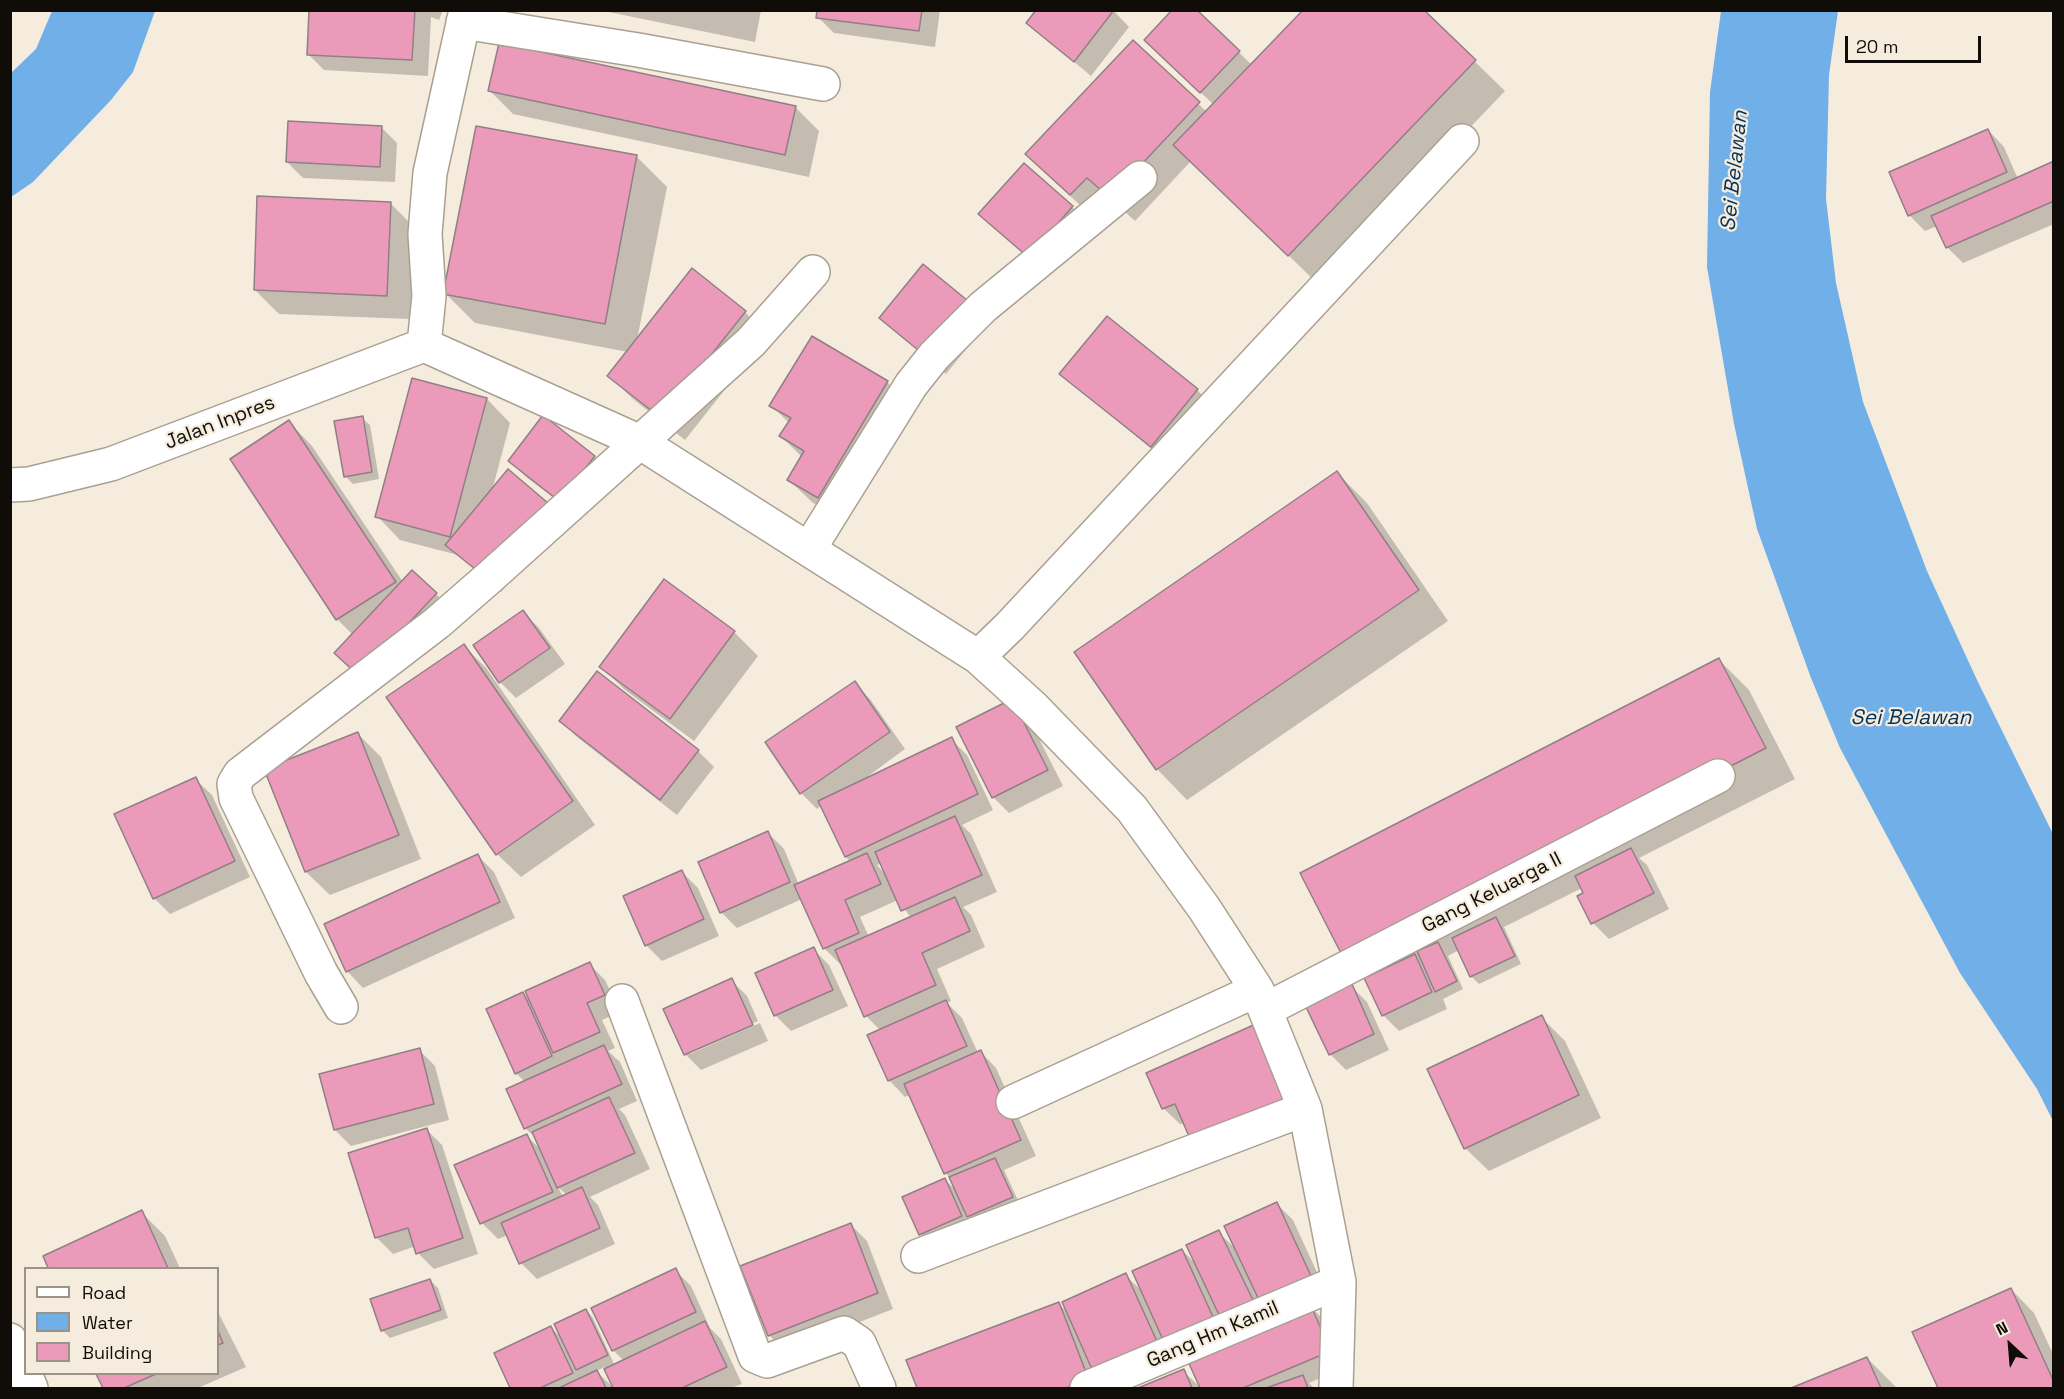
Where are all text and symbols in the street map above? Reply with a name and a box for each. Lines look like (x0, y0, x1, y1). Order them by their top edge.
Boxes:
scale bar (1848, 24, 1984, 62)
text: 20 m (1856, 35, 1899, 58)
water label: Sei Belawan (1716, 110, 1754, 232)
street label: Jalan Inpres (161, 391, 279, 455)
water label: Sei Belawan (1851, 705, 1971, 731)
street label: Gang Keluarga II (1418, 847, 1566, 939)
legend (24, 1267, 219, 1375)
text: Road (82, 1281, 126, 1304)
street label: Gang Hm Kamil (1143, 1296, 1283, 1374)
text: Water (82, 1311, 133, 1334)
north arrow (1980, 1315, 2040, 1375)
text: N (1992, 1317, 2011, 1340)
text: Building (82, 1341, 152, 1364)

